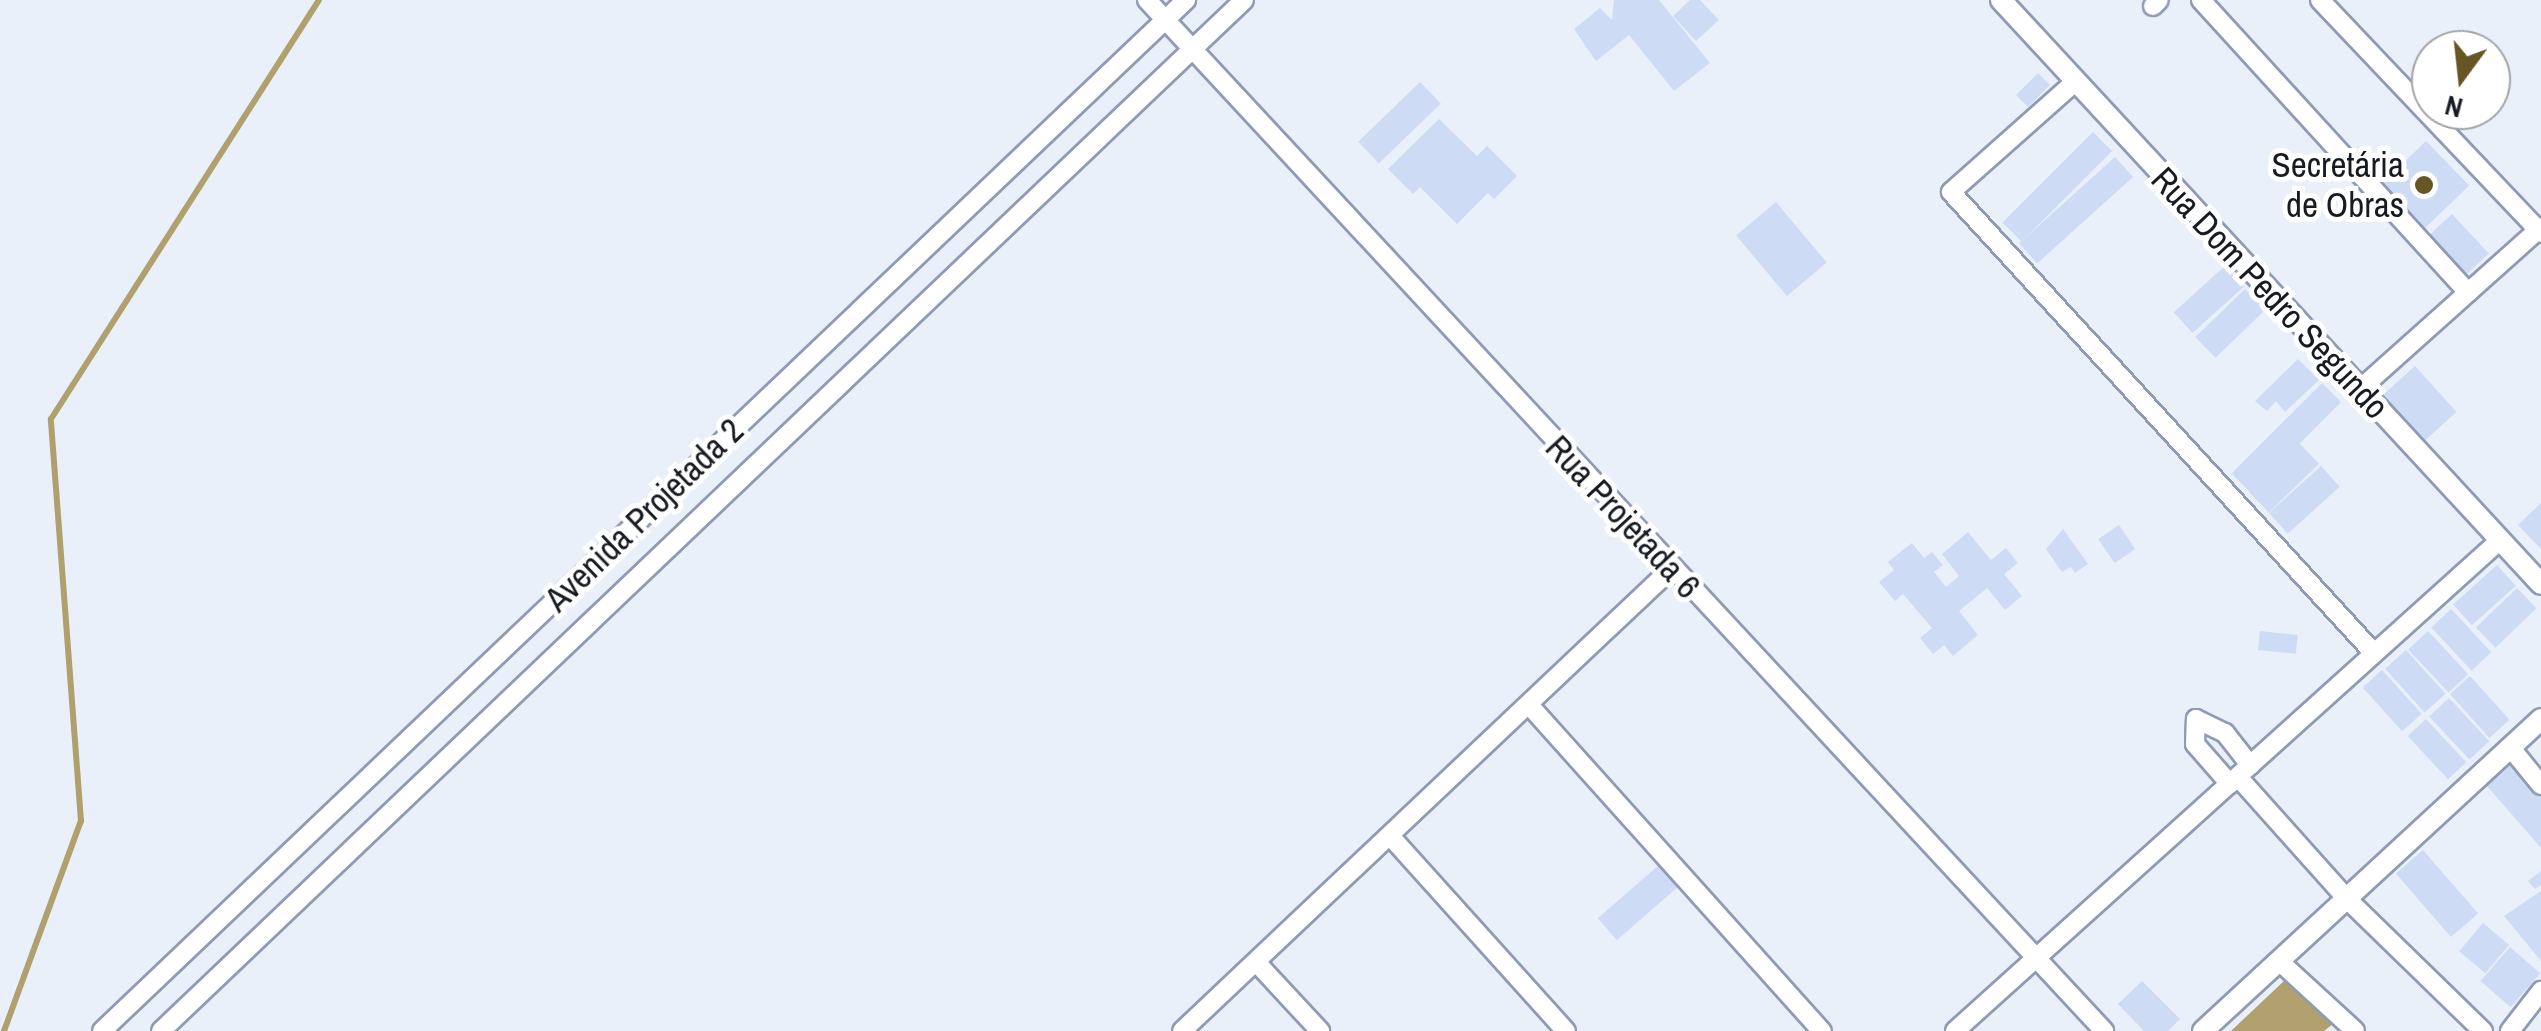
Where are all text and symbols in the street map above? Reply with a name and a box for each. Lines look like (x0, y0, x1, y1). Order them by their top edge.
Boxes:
north arrow (2411, 30, 2511, 130)
text: N (2441, 87, 2467, 128)
place label: Secretária de Obras (2272, 144, 2404, 226)
street label: Rua Dom Pedro Segundo (2143, 158, 2397, 428)
marker: Secretária de Obras (2413, 174, 2435, 196)
street label: Avenida Projetada 2 (536, 410, 752, 620)
street label: Rua Projetada 6 (1537, 427, 1709, 607)

